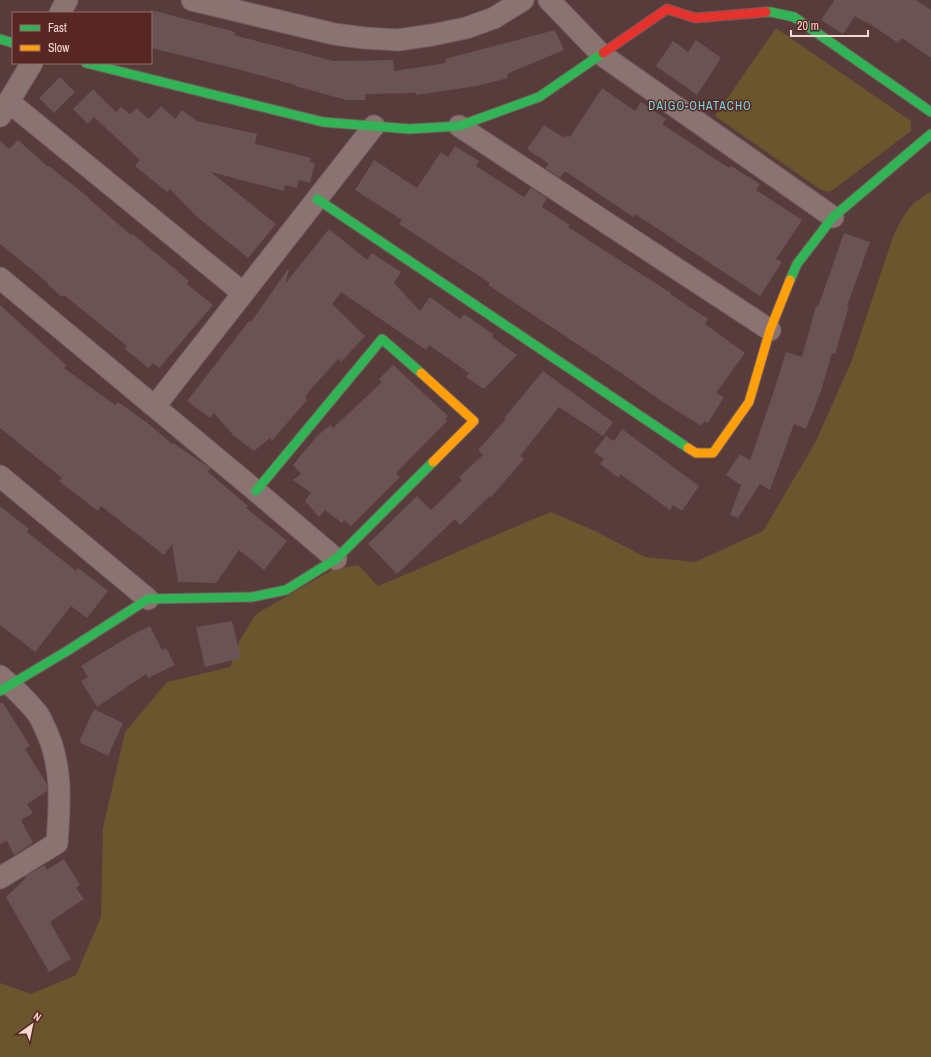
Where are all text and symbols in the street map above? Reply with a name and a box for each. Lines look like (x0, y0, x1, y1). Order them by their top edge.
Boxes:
legend (12, 12, 152, 64)
scale bar (791, 12, 868, 38)
text: 20 m (797, 18, 819, 34)
text: Fast (48, 20, 67, 36)
text: Slow (48, 40, 70, 56)
district label: DAIGO-OHATACHO (648, 98, 752, 114)
north arrow (12, 1005, 52, 1045)
text: N (31, 1009, 44, 1024)

